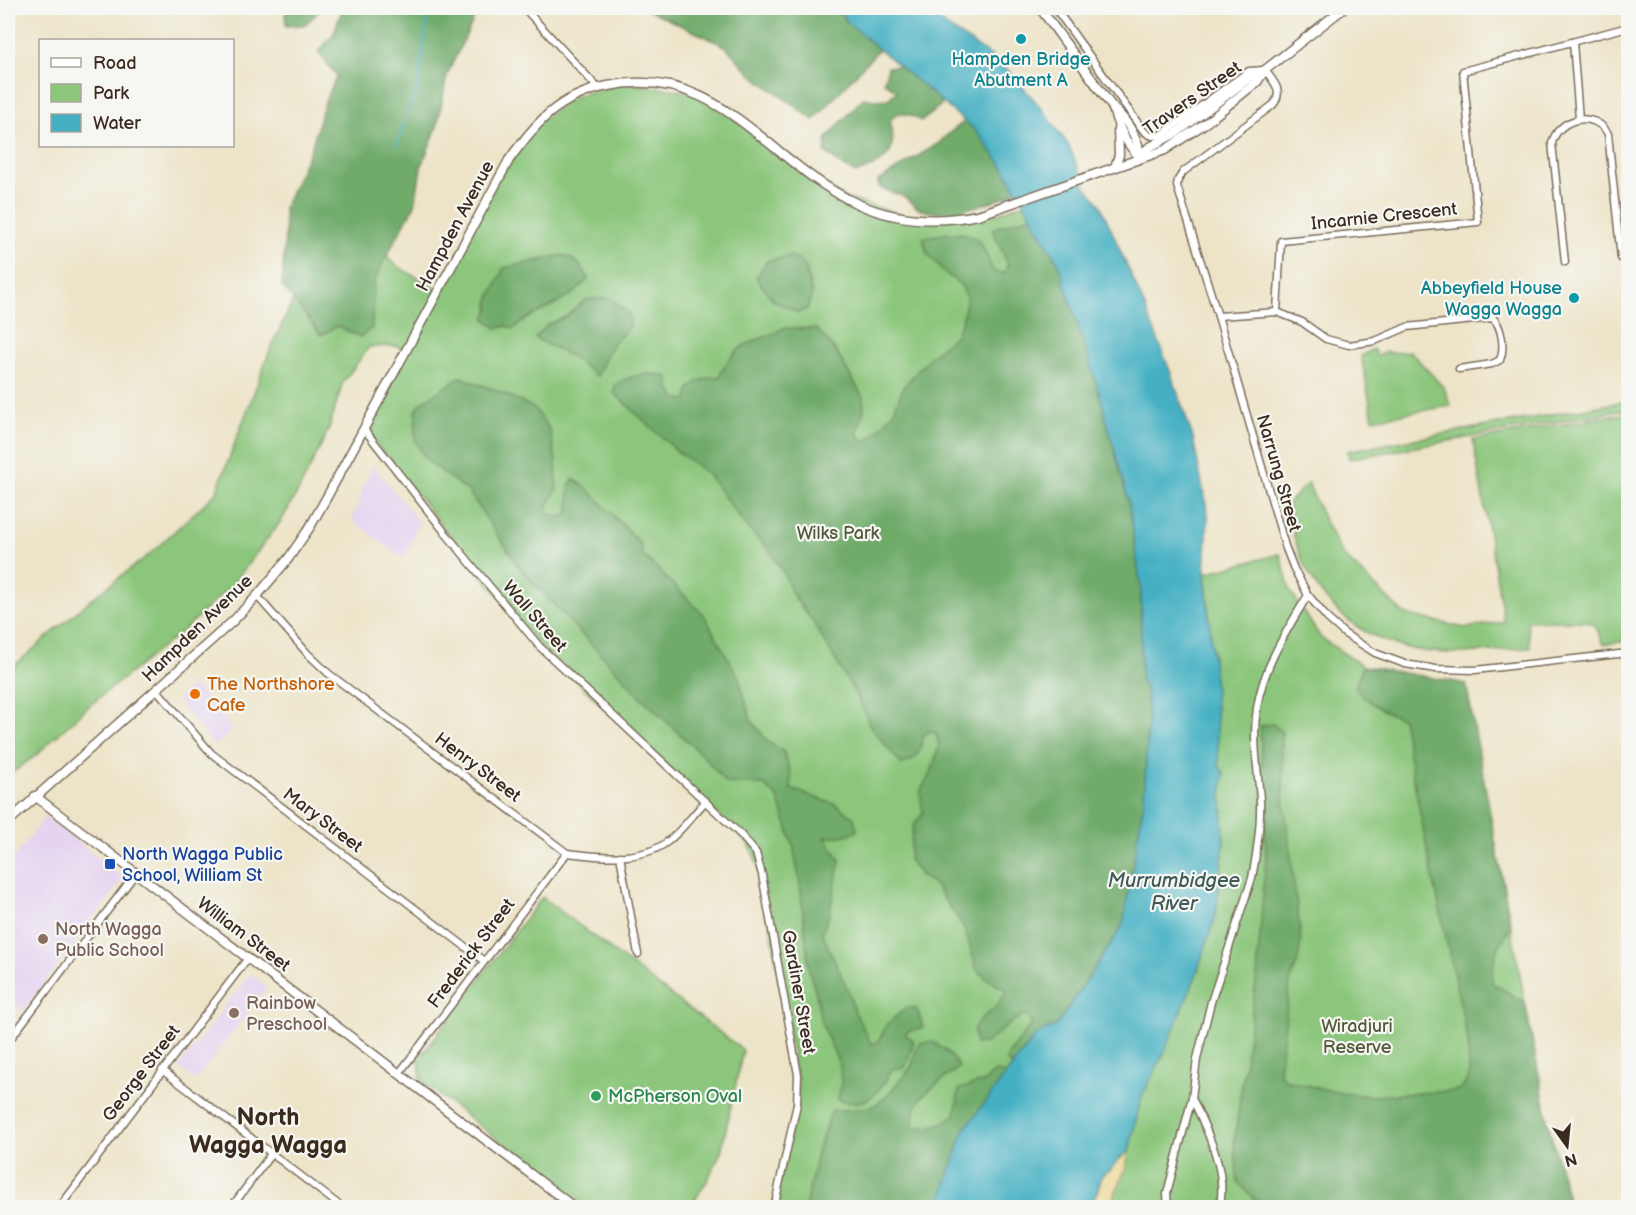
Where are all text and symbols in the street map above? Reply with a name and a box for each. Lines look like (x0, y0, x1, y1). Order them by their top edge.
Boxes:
marker: Hampden Bridge Abutment A (1014, 32, 1028, 46)
legend (39, 39, 234, 147)
place label: Hampden Bridge Abutment A (951, 49, 1091, 91)
text: Road (93, 53, 137, 74)
street label: Travers Street (1139, 57, 1246, 140)
text: Park (93, 83, 129, 104)
text: Water (93, 113, 141, 134)
street label: Hampden Avenue (412, 157, 499, 295)
street label: Incarnie Crescent (1310, 198, 1458, 235)
place label: Abbeyfield House Wagga Wagga (1421, 278, 1562, 320)
marker: Abbeyfield House Wagga Wagga (1567, 291, 1581, 305)
street label: Narrung Street (1252, 412, 1305, 535)
park label: Wilks Park (797, 523, 879, 544)
street label: Hampden Avenue (138, 570, 257, 686)
street label: Wall Street (498, 576, 572, 657)
place label: The Northshore Cafe (207, 674, 335, 716)
marker: The Northshore Cafe (188, 687, 202, 701)
street label: Henry Street (431, 728, 525, 807)
street label: Mary Street (279, 784, 367, 857)
place label: North Wagga Public School, William St (122, 844, 283, 886)
marker: North Wagga Public School, William St (103, 857, 117, 871)
water label: Murrumbidgee River (1108, 869, 1241, 916)
street label: William Street (193, 893, 295, 976)
street label: Frederick Street (423, 894, 520, 1012)
place label: North Wagga Public School (55, 919, 164, 961)
street label: Gardiner Street (777, 928, 820, 1056)
marker: North Wagga Public School (36, 932, 50, 946)
place label: Rainbow Preschool (246, 993, 327, 1035)
marker: Rainbow Preschool (227, 1006, 241, 1020)
park label: Wiradjuri Reserve (1321, 1016, 1393, 1058)
street label: George Street (98, 1020, 185, 1126)
place label: McPherson Oval (608, 1086, 742, 1107)
marker: McPherson Oval (589, 1089, 603, 1103)
district label: North Wagga Wagga (189, 1103, 347, 1160)
north arrow (1537, 1116, 1597, 1176)
text: N (1562, 1148, 1579, 1170)

